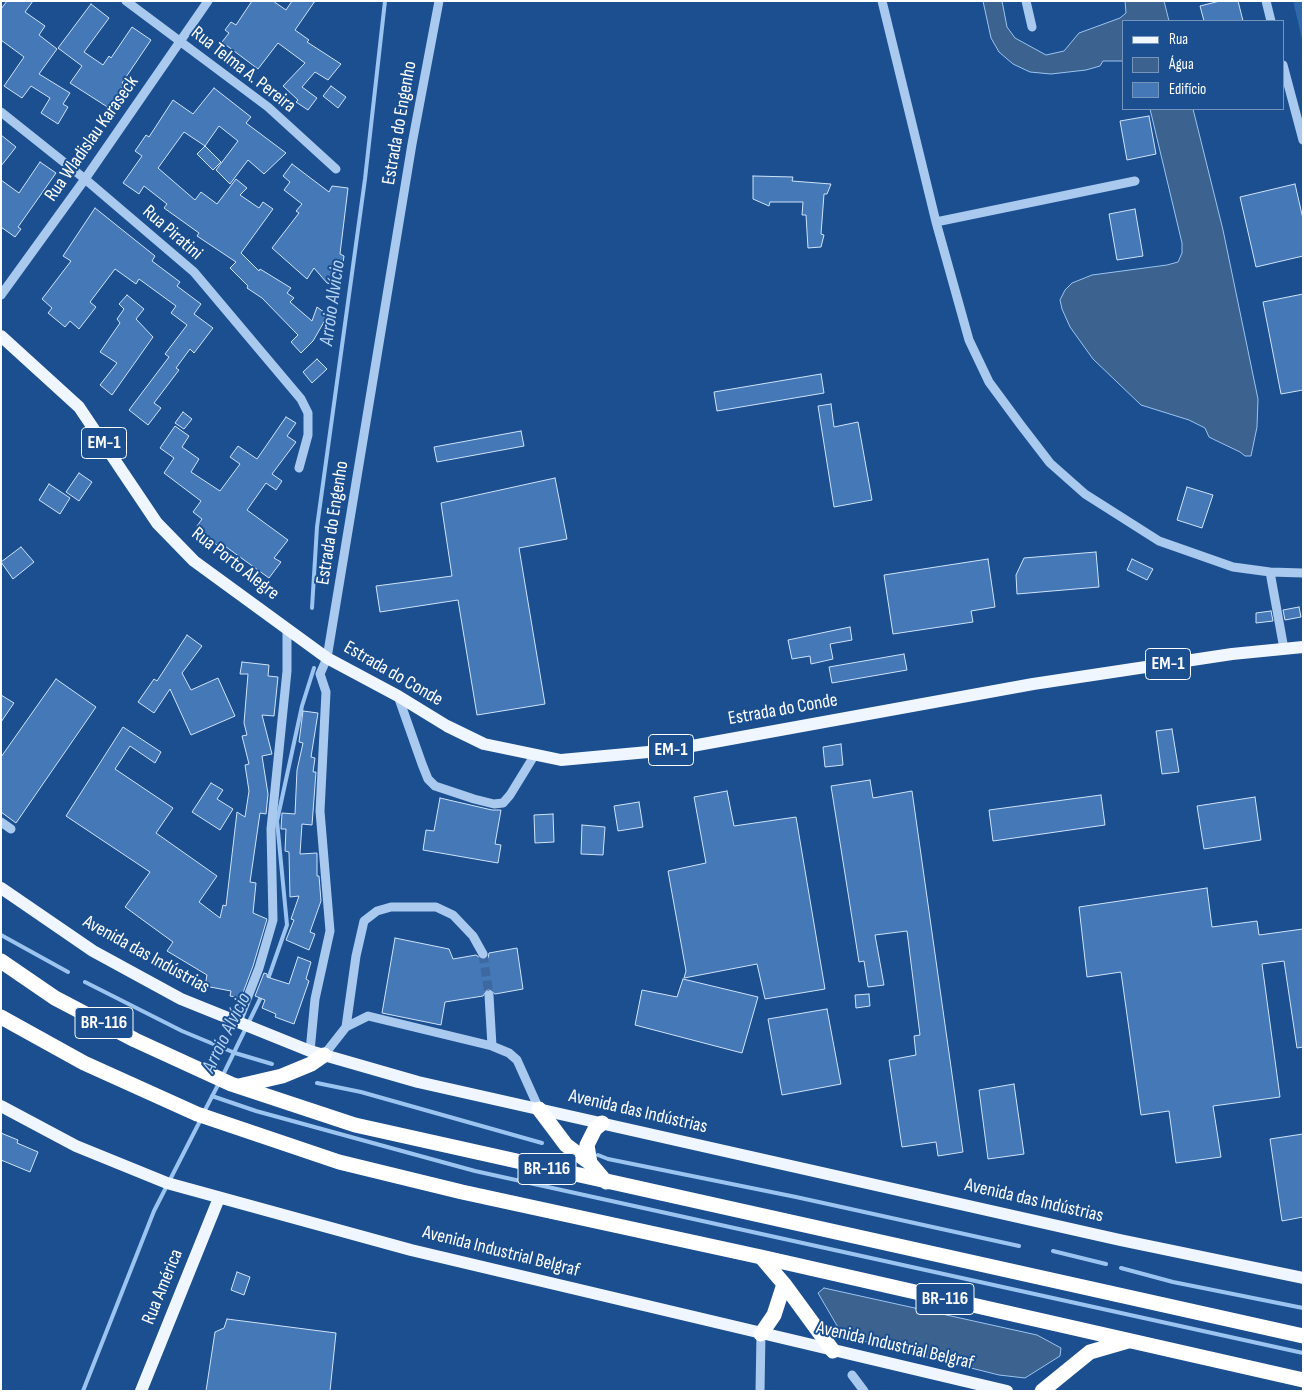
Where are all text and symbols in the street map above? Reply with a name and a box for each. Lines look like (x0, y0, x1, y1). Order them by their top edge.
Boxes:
legend (1122, 20, 1284, 110)
street label: Rua Telma A. Pereira (186, 22, 300, 118)
text: Rua (1169, 30, 1188, 49)
text: Água (1169, 55, 1194, 74)
street label: Estrada do Engenho (378, 59, 422, 187)
street label: Rua Wladislau Karaseck (40, 72, 144, 206)
text: Edifício (1169, 80, 1206, 99)
street label: Rua Piratini (137, 201, 207, 265)
water label: Arroio Alvício (315, 259, 351, 347)
road number: EM-1 (82, 428, 126, 458)
street label: Estrada do Engenho (312, 459, 354, 587)
street label: Rua Porto Alegre (187, 523, 283, 605)
street label: Estrada do Conde (339, 636, 447, 712)
road number: EM-1 (1146, 649, 1190, 680)
street label: Estrada do Conde (727, 689, 839, 731)
road number: EM-1 (648, 734, 694, 766)
street label: Avenida das Indústrias (79, 911, 213, 999)
water label: Arroio Alvício (197, 989, 257, 1077)
road number: BR-116 (75, 1008, 133, 1038)
street label: Avenida das Indústrias (567, 1085, 709, 1139)
road number: BR-116 (518, 1154, 576, 1184)
street label: Avenida das Indústrias (963, 1174, 1105, 1228)
street label: Avenida Industrial Belgraf (420, 1221, 582, 1283)
street label: Rua América (138, 1246, 188, 1328)
road number: BR-116 (916, 1284, 974, 1315)
street label: Avenida Industrial Belgraf (814, 1317, 976, 1375)

